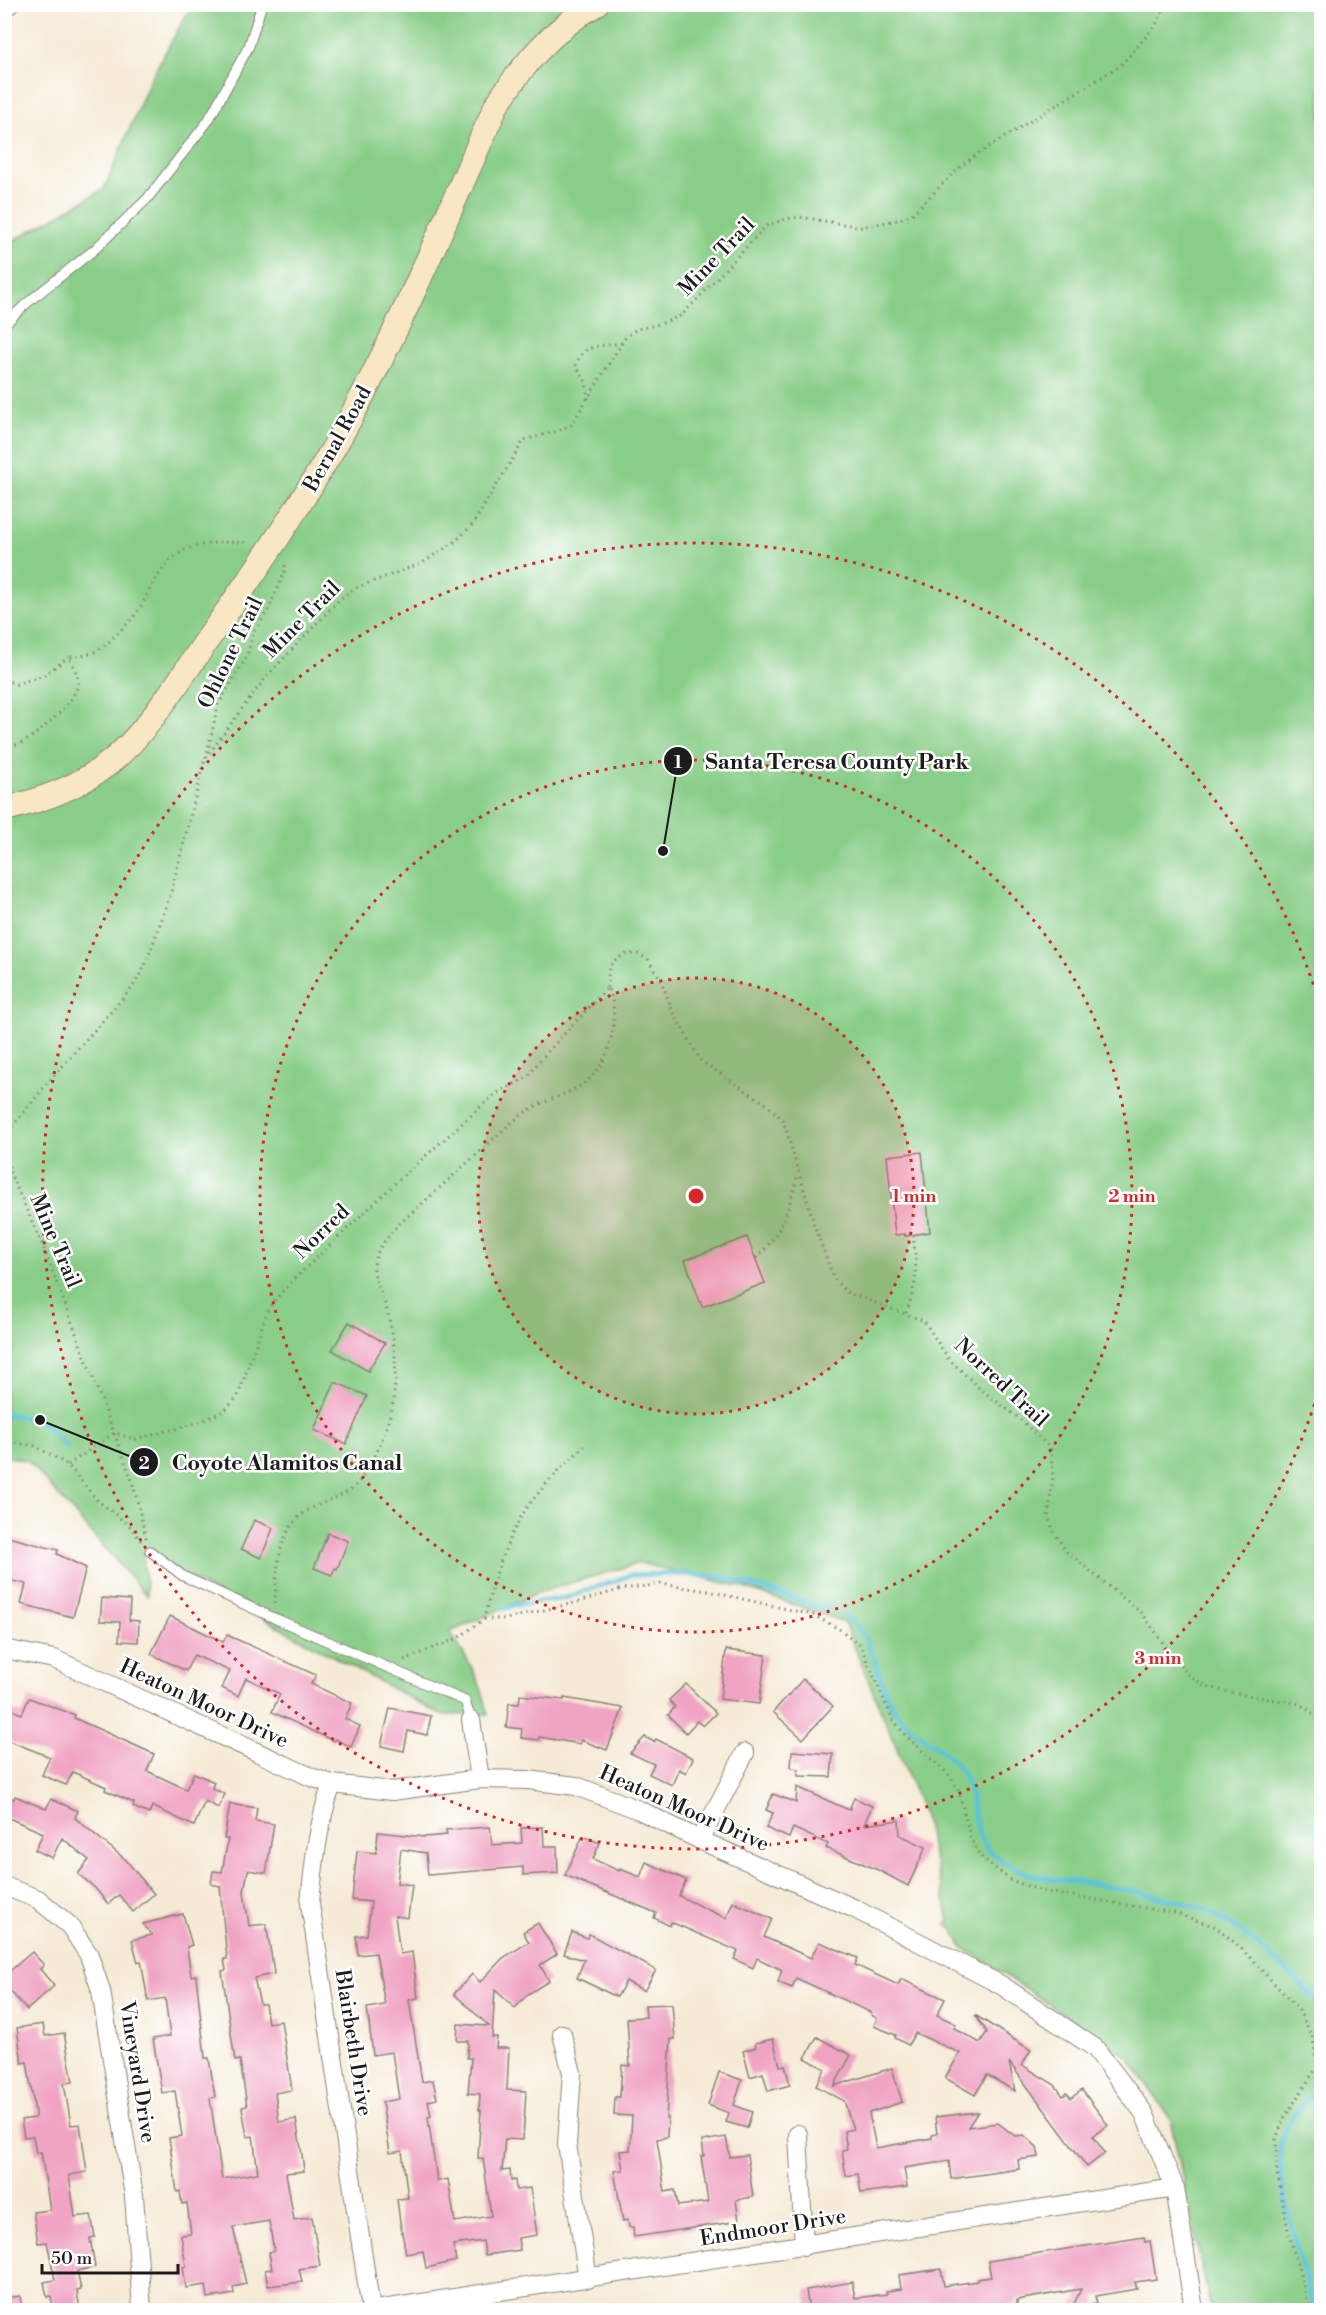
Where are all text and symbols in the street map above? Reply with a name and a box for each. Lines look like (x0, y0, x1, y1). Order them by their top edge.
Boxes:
street label: Mine Trail (673, 212, 761, 302)
street label: Bernal Road (298, 381, 378, 497)
street label: Mine Trail (258, 576, 346, 664)
street label: Ohlone Trail (193, 593, 269, 713)
callout: Santa Teresa County Park (663, 741, 980, 781)
text: Santa Teresa County Park (705, 749, 969, 776)
text: 1 (674, 751, 683, 774)
text: 1 min (892, 1185, 936, 1208)
text: 2 min (1108, 1185, 1156, 1208)
centre of rings (686, 1186, 706, 1206)
street label: Mine Trail (24, 1190, 86, 1292)
street label: Norred (288, 1199, 356, 1265)
street label: Norred Trail (949, 1333, 1053, 1433)
callout: Coyote Alamitos Canal (129, 1442, 414, 1482)
text: Coyote Alamitos Canal (172, 1450, 402, 1477)
text: 2 (138, 1452, 150, 1475)
text: 3 min (1135, 1647, 1181, 1670)
street label: Heaton Moor Drive (116, 1654, 292, 1754)
street label: Heaton Moor Drive (595, 1760, 773, 1858)
street label: Blairbeth Drive (328, 1967, 377, 2118)
street label: Vineyard Drive (113, 1998, 161, 2145)
street label: Endmoor Drive (698, 2204, 848, 2252)
scale bar (42, 2237, 178, 2275)
text: 50 m (51, 2247, 93, 2270)

